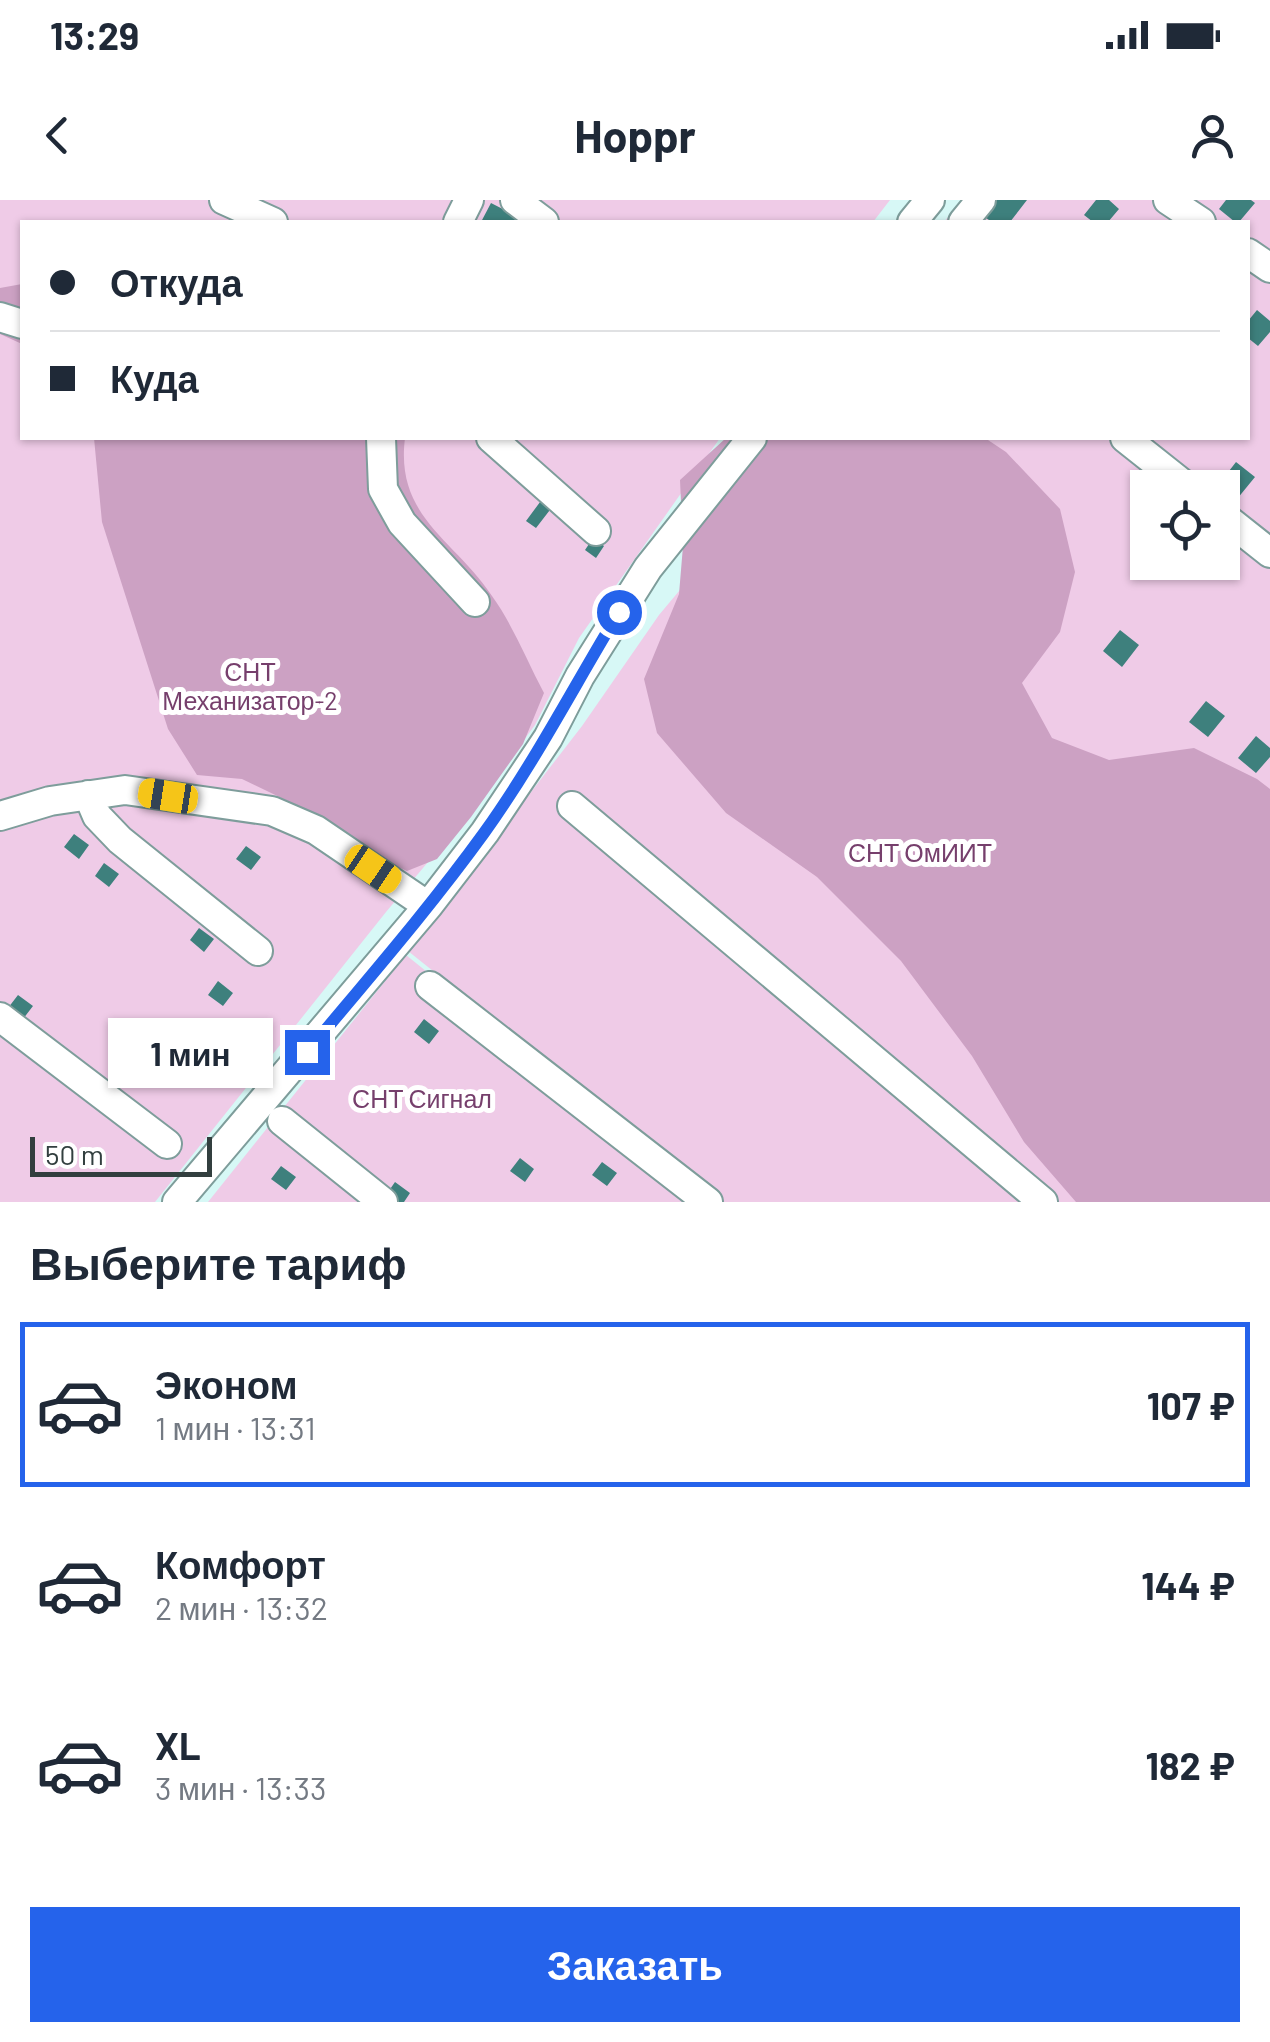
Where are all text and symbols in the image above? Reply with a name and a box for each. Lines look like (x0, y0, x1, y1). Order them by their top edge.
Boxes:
text: 13:29 (50, 12, 139, 58)
icon: back (30, 108, 85, 163)
text: Hoppr (574, 108, 696, 162)
icon: person (1185, 108, 1240, 163)
text: Откуда (110, 259, 243, 305)
text: Куда (110, 355, 199, 401)
map controls (1130, 470, 1240, 580)
button: locate (1130, 470, 1240, 580)
route start (597, 590, 642, 635)
park label: СНТ Механизатор-2 (162, 656, 338, 715)
car (136, 776, 200, 816)
park label: СНТ ОмИИТ (848, 837, 992, 867)
car (340, 840, 406, 898)
callout: 1 мин (107, 1017, 272, 1087)
route end (285, 1030, 330, 1075)
text: 1 мин (150, 1034, 231, 1072)
park label: СНТ Сигнал (352, 1083, 492, 1113)
scale bar (30, 1132, 212, 1176)
text: 50 m (45, 1137, 104, 1171)
text: Выберите тариф (30, 1235, 407, 1289)
icon: car (35, 1360, 125, 1450)
text: Эконом (155, 1361, 298, 1407)
text: 107 ₽ (1147, 1382, 1235, 1428)
text: 1 мин · 13:31 (155, 1408, 316, 1446)
icon: car (35, 1540, 125, 1630)
text: Комфорт (155, 1541, 326, 1587)
text: 144 ₽ (1141, 1562, 1235, 1608)
text: 2 мин · 13:32 (155, 1588, 328, 1626)
icon: car (35, 1720, 125, 1810)
text: XL (155, 1722, 201, 1768)
text: 182 ₽ (1145, 1742, 1235, 1788)
text: 3 мин · 13:33 (155, 1768, 326, 1806)
button: Заказать (30, 1907, 1240, 2022)

